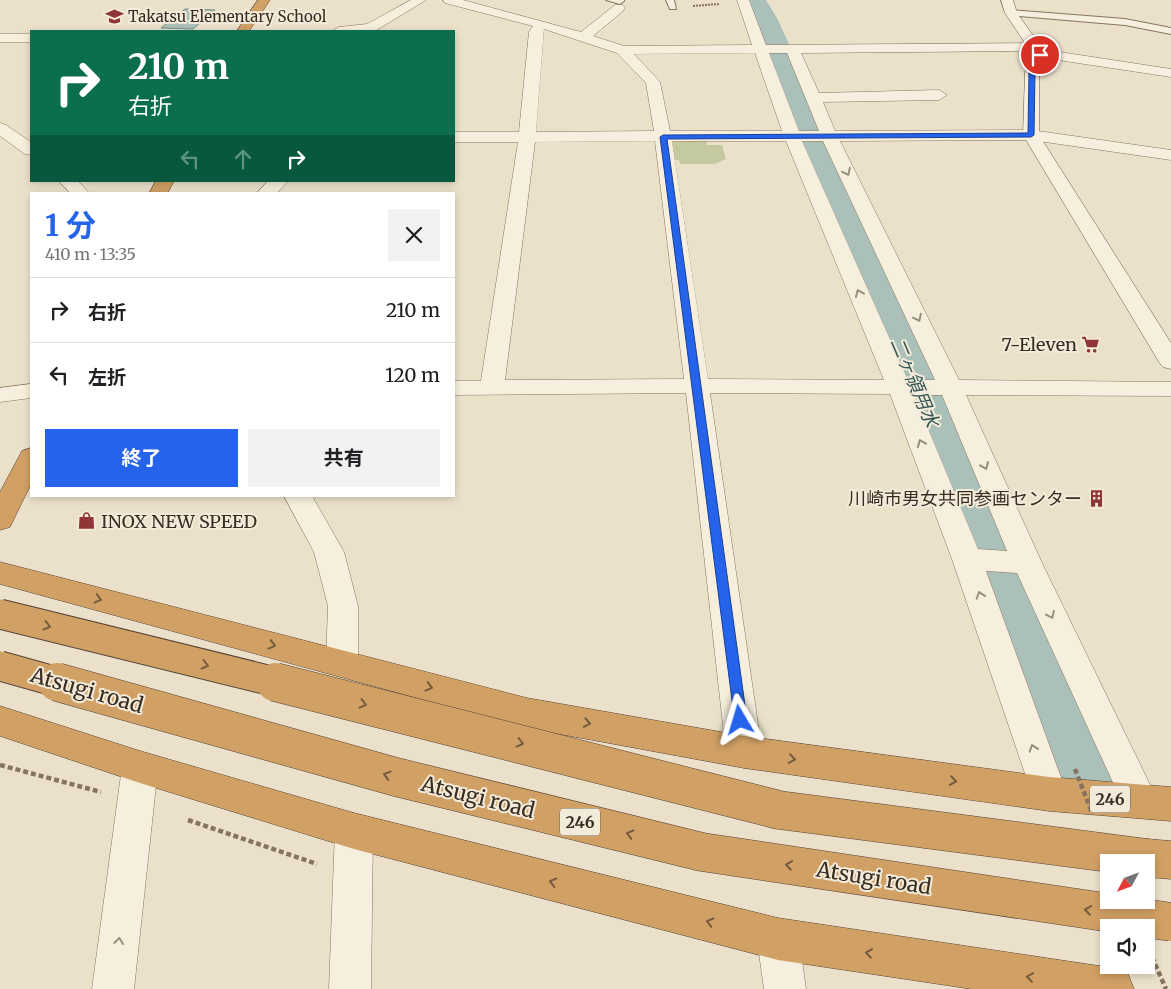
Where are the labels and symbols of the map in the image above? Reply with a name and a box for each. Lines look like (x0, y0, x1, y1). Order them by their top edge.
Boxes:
school or university icon: Takatsu Elementary School (104, 6, 124, 26)
place label: Takatsu Elementary School (128, 7, 327, 26)
pin (1019, 34, 1061, 76)
one-way arrow (841, 167, 851, 176)
one-way arrow (855, 289, 865, 298)
one-way arrow (911, 313, 921, 322)
place label: 7-Eleven (1001, 333, 1077, 356)
water label: 二ヶ領用水 (885, 334, 945, 432)
supermarket icon: 7-Eleven (1081, 334, 1101, 354)
one-way arrow (917, 439, 927, 448)
one-way arrow (978, 461, 989, 470)
place label: 川崎市男女共同参画センター (848, 487, 1082, 510)
building icon: 川崎市男女共同参画センター (1086, 488, 1106, 508)
place label: INOX NEW SPEED (101, 510, 257, 533)
shop icon: INOX NEW SPEED (77, 511, 97, 531)
one-way arrow (975, 591, 985, 600)
one-way arrow (93, 593, 101, 603)
one-way arrow (1045, 609, 1055, 618)
one-way arrow (43, 620, 51, 630)
one-way arrow (267, 640, 275, 650)
one-way arrow (201, 659, 210, 670)
street label: Atsugi road (27, 661, 147, 719)
one-way arrow (424, 681, 433, 692)
position arrow (713, 693, 765, 745)
one-way arrow (358, 698, 367, 709)
one-way arrow (583, 718, 591, 728)
one-way arrow (516, 737, 525, 748)
one-way arrow (1029, 745, 1039, 753)
one-way arrow (788, 753, 797, 763)
one-way arrow (383, 770, 391, 780)
street label: Atsugi road (418, 770, 538, 824)
one-way arrow (950, 775, 958, 786)
road number: 246 (1090, 786, 1130, 812)
road number: 246 (560, 809, 600, 836)
one-way arrow (625, 829, 634, 840)
north arrow (1100, 854, 1155, 909)
street label: Atsugi road (814, 855, 934, 900)
one-way arrow (785, 860, 793, 870)
one-way arrow (549, 877, 557, 887)
one-way arrow (1084, 905, 1093, 915)
one-way arrow (706, 917, 715, 928)
one-way arrow (113, 936, 124, 944)
one-way arrow (865, 948, 874, 958)
one-way arrow (1026, 972, 1034, 982)

